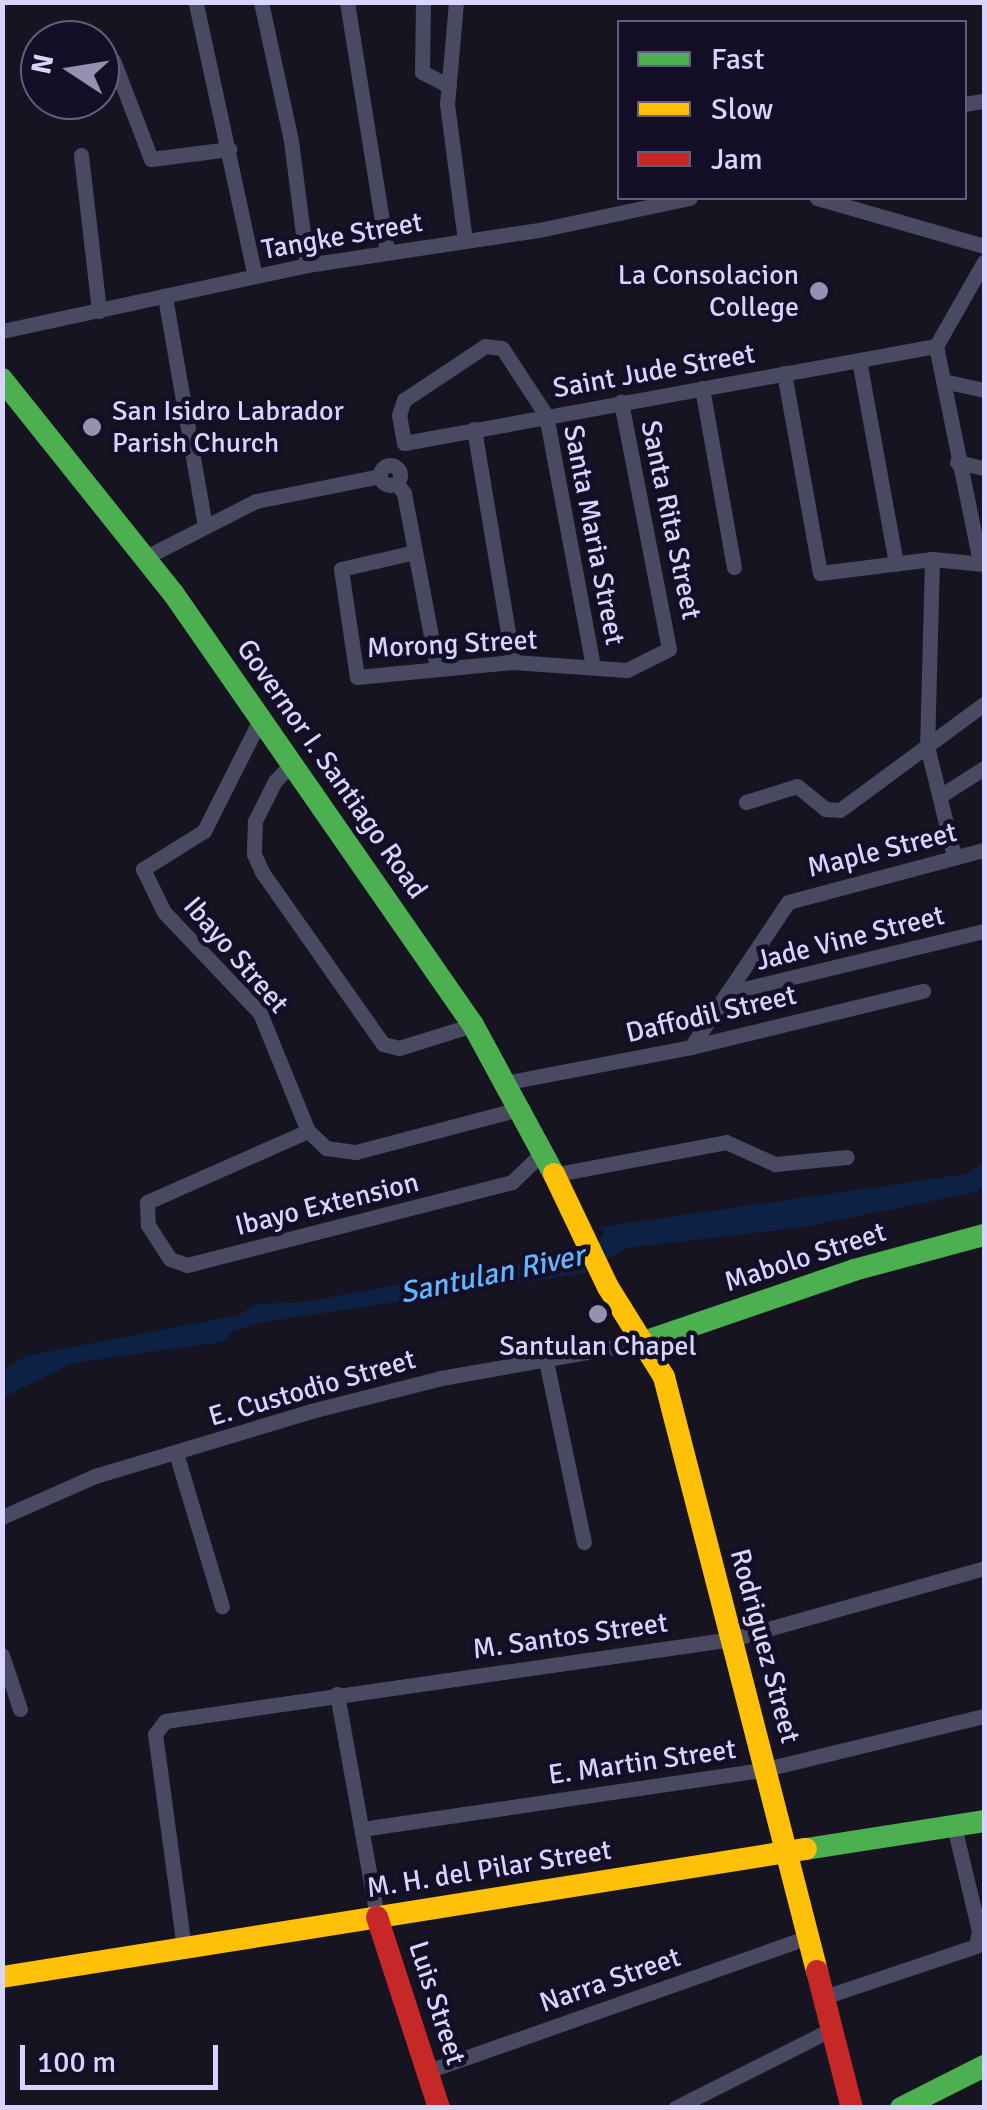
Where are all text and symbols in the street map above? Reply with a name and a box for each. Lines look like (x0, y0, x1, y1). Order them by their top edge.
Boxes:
north arrow (20, 20, 120, 120)
legend (617, 20, 967, 200)
text: Fast (711, 41, 764, 78)
text: N (24, 51, 61, 77)
text: Slow (711, 91, 773, 128)
text: Jam (711, 141, 763, 178)
street label: Tangke Street (259, 205, 425, 267)
place label: La Consolacion College (618, 258, 799, 324)
marker: La Consolacion College (808, 280, 830, 302)
street label: Saint Jude Street (550, 337, 758, 405)
place label: San Isidro Labrador Parish Church (112, 394, 344, 460)
marker: San Isidro Labrador Parish Church (81, 416, 103, 438)
street label: Santa Rita Street (634, 417, 708, 623)
street label: Santa Maria Street (556, 422, 632, 648)
street label: Morong Street (366, 623, 538, 665)
street label: Governor I. Santiago Road (230, 633, 434, 905)
street label: Maple Street (804, 815, 960, 885)
street label: Ibayo Street (176, 890, 296, 1020)
street label: Jade Vine Street (752, 898, 948, 978)
street label: Daffodil Street (622, 978, 800, 1050)
street label: Ibayo Extension (232, 1165, 422, 1243)
street label: Mabolo Street (720, 1215, 890, 1299)
water label: Santulan River (397, 1238, 587, 1312)
marker: Santulan Chapel (587, 1303, 609, 1325)
place label: Santulan Chapel (499, 1329, 697, 1363)
street label: E. Custodio Street (205, 1342, 419, 1434)
street label: Rodriguez Street (723, 1545, 807, 1747)
street label: M. Santos Street (470, 1606, 670, 1666)
street label: E. Martin Street (546, 1732, 738, 1792)
street label: M. H. del Pilar Street (364, 1833, 614, 1905)
street label: Luis Street (401, 1937, 473, 2069)
street label: Narra Street (535, 1940, 685, 2020)
scale bar (25, 2025, 222, 2087)
text: 100 m (37, 2044, 116, 2081)

